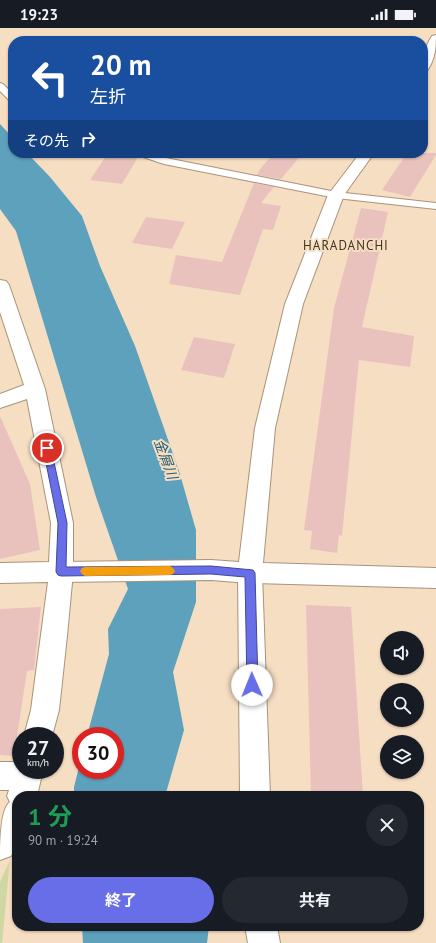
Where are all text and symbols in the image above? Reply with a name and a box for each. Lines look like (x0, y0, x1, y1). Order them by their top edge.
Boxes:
text: 19:23 (20, 5, 58, 24)
text: 20 m (90, 46, 151, 83)
icon: left (24, 52, 76, 104)
text: 左折 (90, 85, 126, 108)
icon: right (77, 128, 99, 150)
text: その先 (24, 131, 69, 150)
district label: HARADANCHI (303, 237, 389, 254)
pin (30, 431, 64, 465)
water label: 金屑川 (150, 436, 182, 484)
icon: arrive (36, 437, 58, 459)
map controls (380, 631, 424, 779)
button: sound (380, 631, 424, 675)
position arrow (231, 664, 273, 706)
button: search (380, 683, 424, 727)
speed limit sign: 30 (72, 727, 124, 779)
text: 27 (27, 735, 49, 761)
button: layers (380, 735, 424, 779)
text: km/h (27, 756, 49, 769)
text: 1 分 (28, 801, 72, 832)
button: close (366, 804, 408, 846)
text: 90 m · 19:24 (28, 832, 98, 849)
button: 終了 (28, 877, 214, 923)
button: 共有 (222, 877, 408, 923)

